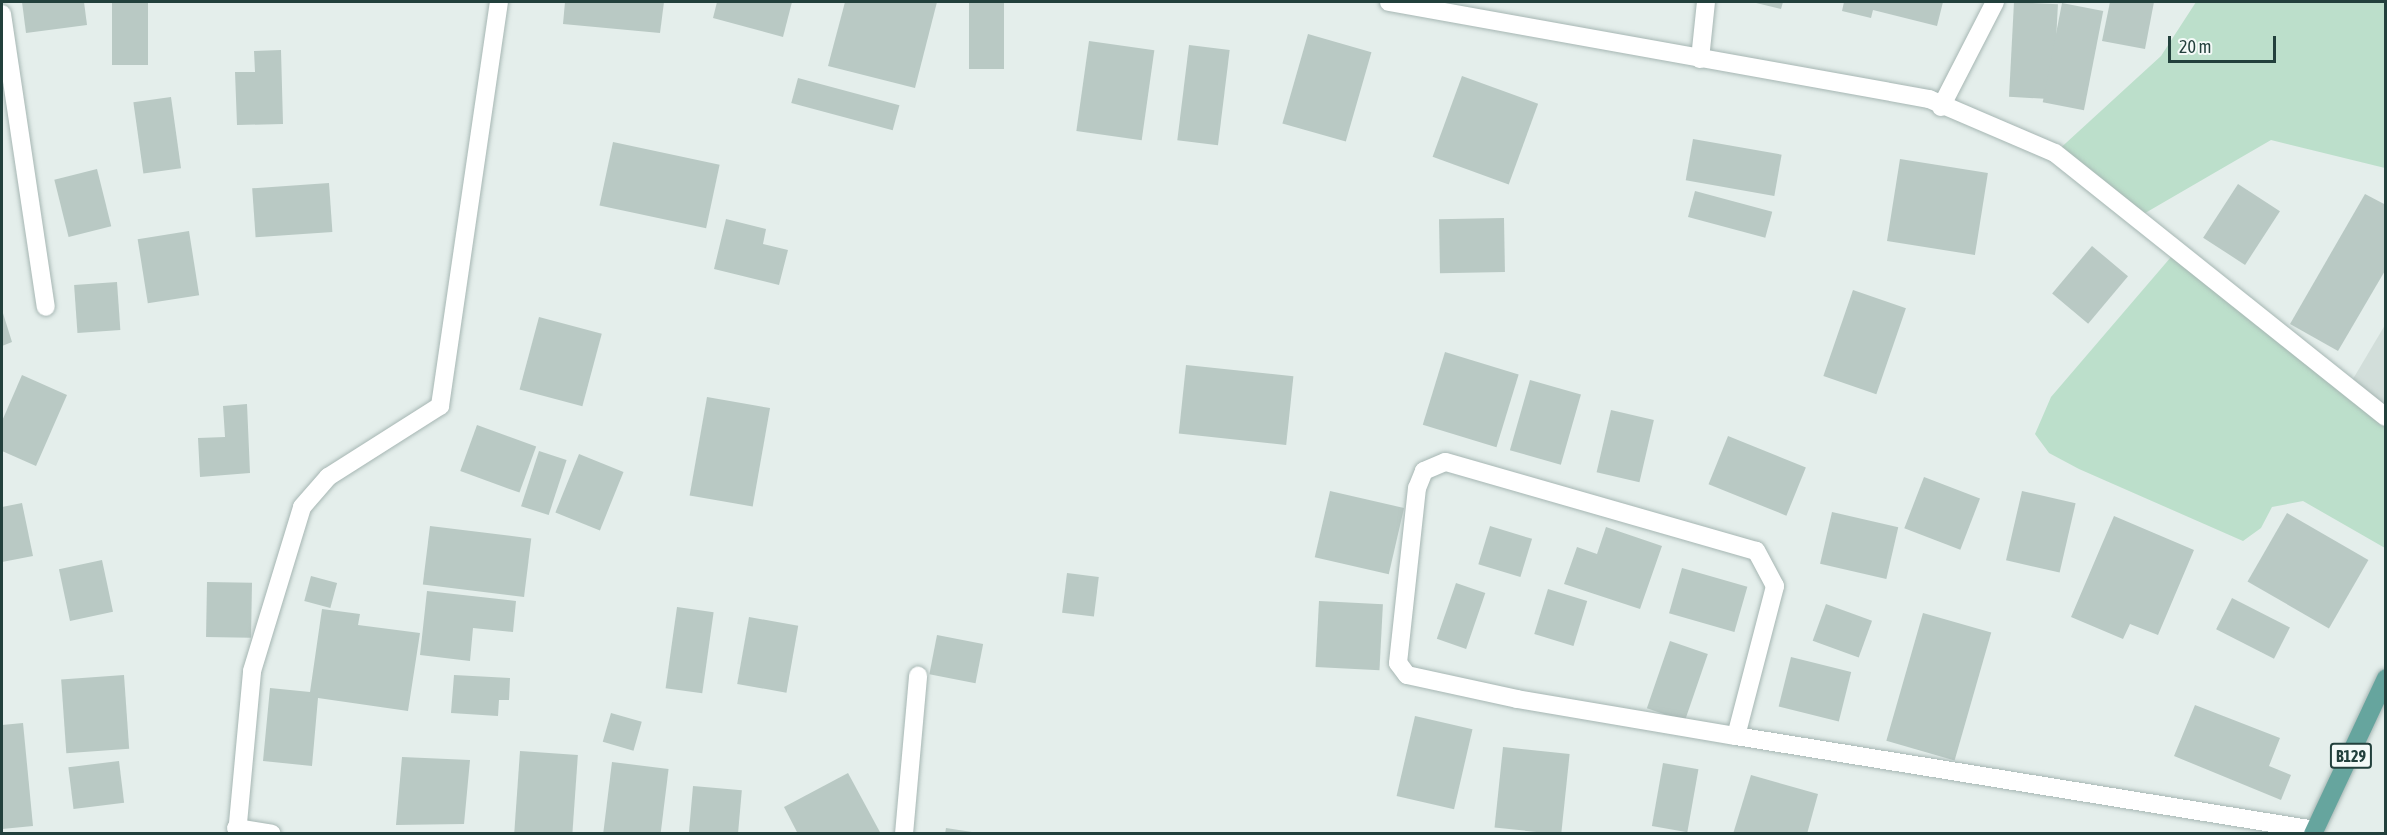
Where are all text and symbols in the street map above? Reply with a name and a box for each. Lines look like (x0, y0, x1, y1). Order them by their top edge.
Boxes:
scale bar (2171, 24, 2279, 62)
text: 20 m (2179, 36, 2211, 57)
road number: B129 (2328, 743, 2374, 769)

